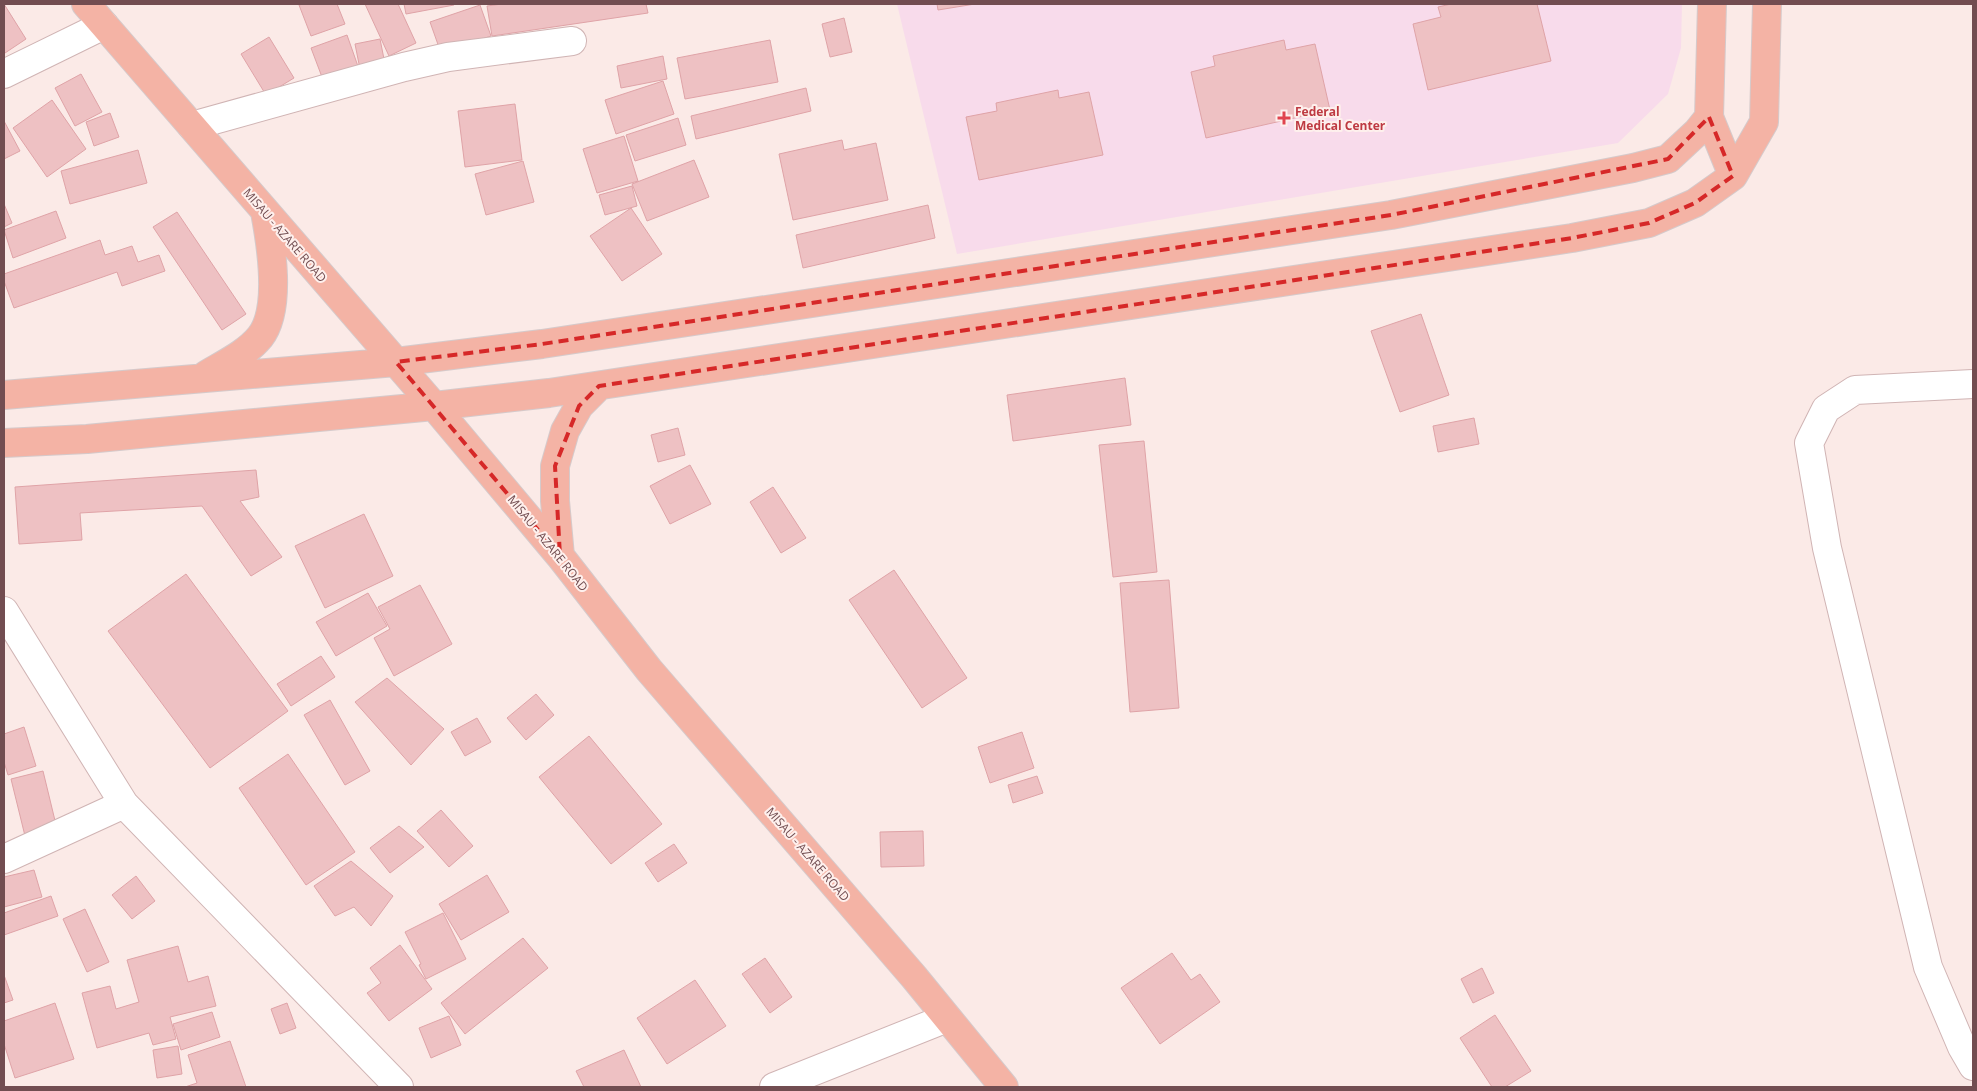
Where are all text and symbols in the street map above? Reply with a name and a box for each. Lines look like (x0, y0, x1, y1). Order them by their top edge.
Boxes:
place label: Federal Medical Center (1295, 103, 1386, 134)
marker: Federal Medical Center (1277, 111, 1291, 125)
street label: MISAU - AZARE ROAD (239, 184, 331, 286)
street label: MISAU - AZARE ROAD (504, 491, 592, 595)
street label: MISAU - AZARE ROAD (762, 803, 854, 905)

